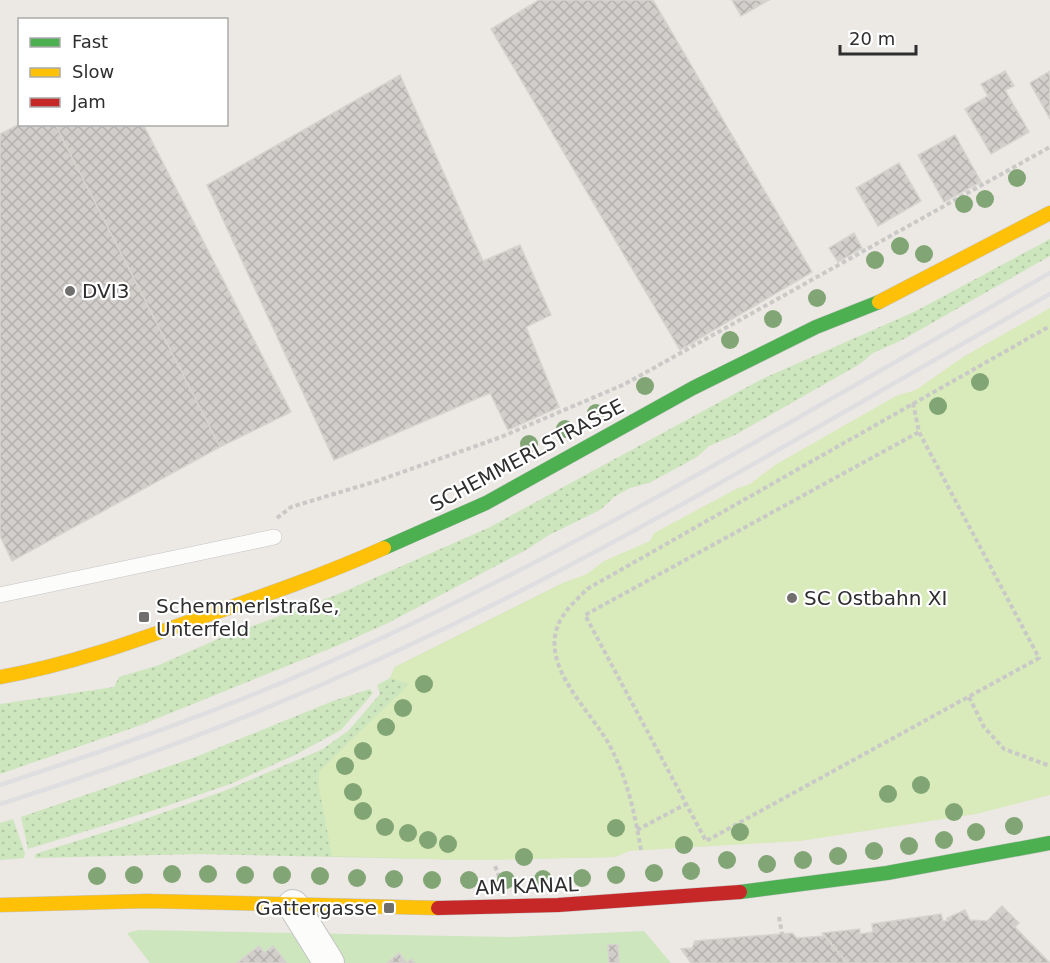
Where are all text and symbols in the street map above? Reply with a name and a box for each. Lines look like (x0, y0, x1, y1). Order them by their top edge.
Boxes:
legend (18, 18, 228, 126)
scale bar (840, 18, 916, 56)
text: 20 m (849, 28, 895, 49)
text: Fast (72, 31, 108, 52)
text: Slow (72, 61, 114, 82)
text: Jam (71, 91, 106, 112)
place label: DVI3 (82, 279, 129, 303)
marker: DVI3 (63, 284, 77, 298)
street label: SCHEMMERLSTRASSE (426, 394, 628, 516)
place label: SC Ostbahn XI (804, 586, 947, 610)
marker: SC Ostbahn XI (785, 591, 799, 605)
place label: Schemmerlstraße, Unterfeld (156, 594, 340, 641)
marker: Schemmerlstraße, Unterfeld (137, 610, 151, 624)
street label: AM KANAL (475, 872, 580, 900)
place label: Gattergasse (255, 896, 377, 920)
marker: Gattergasse (382, 901, 396, 915)

